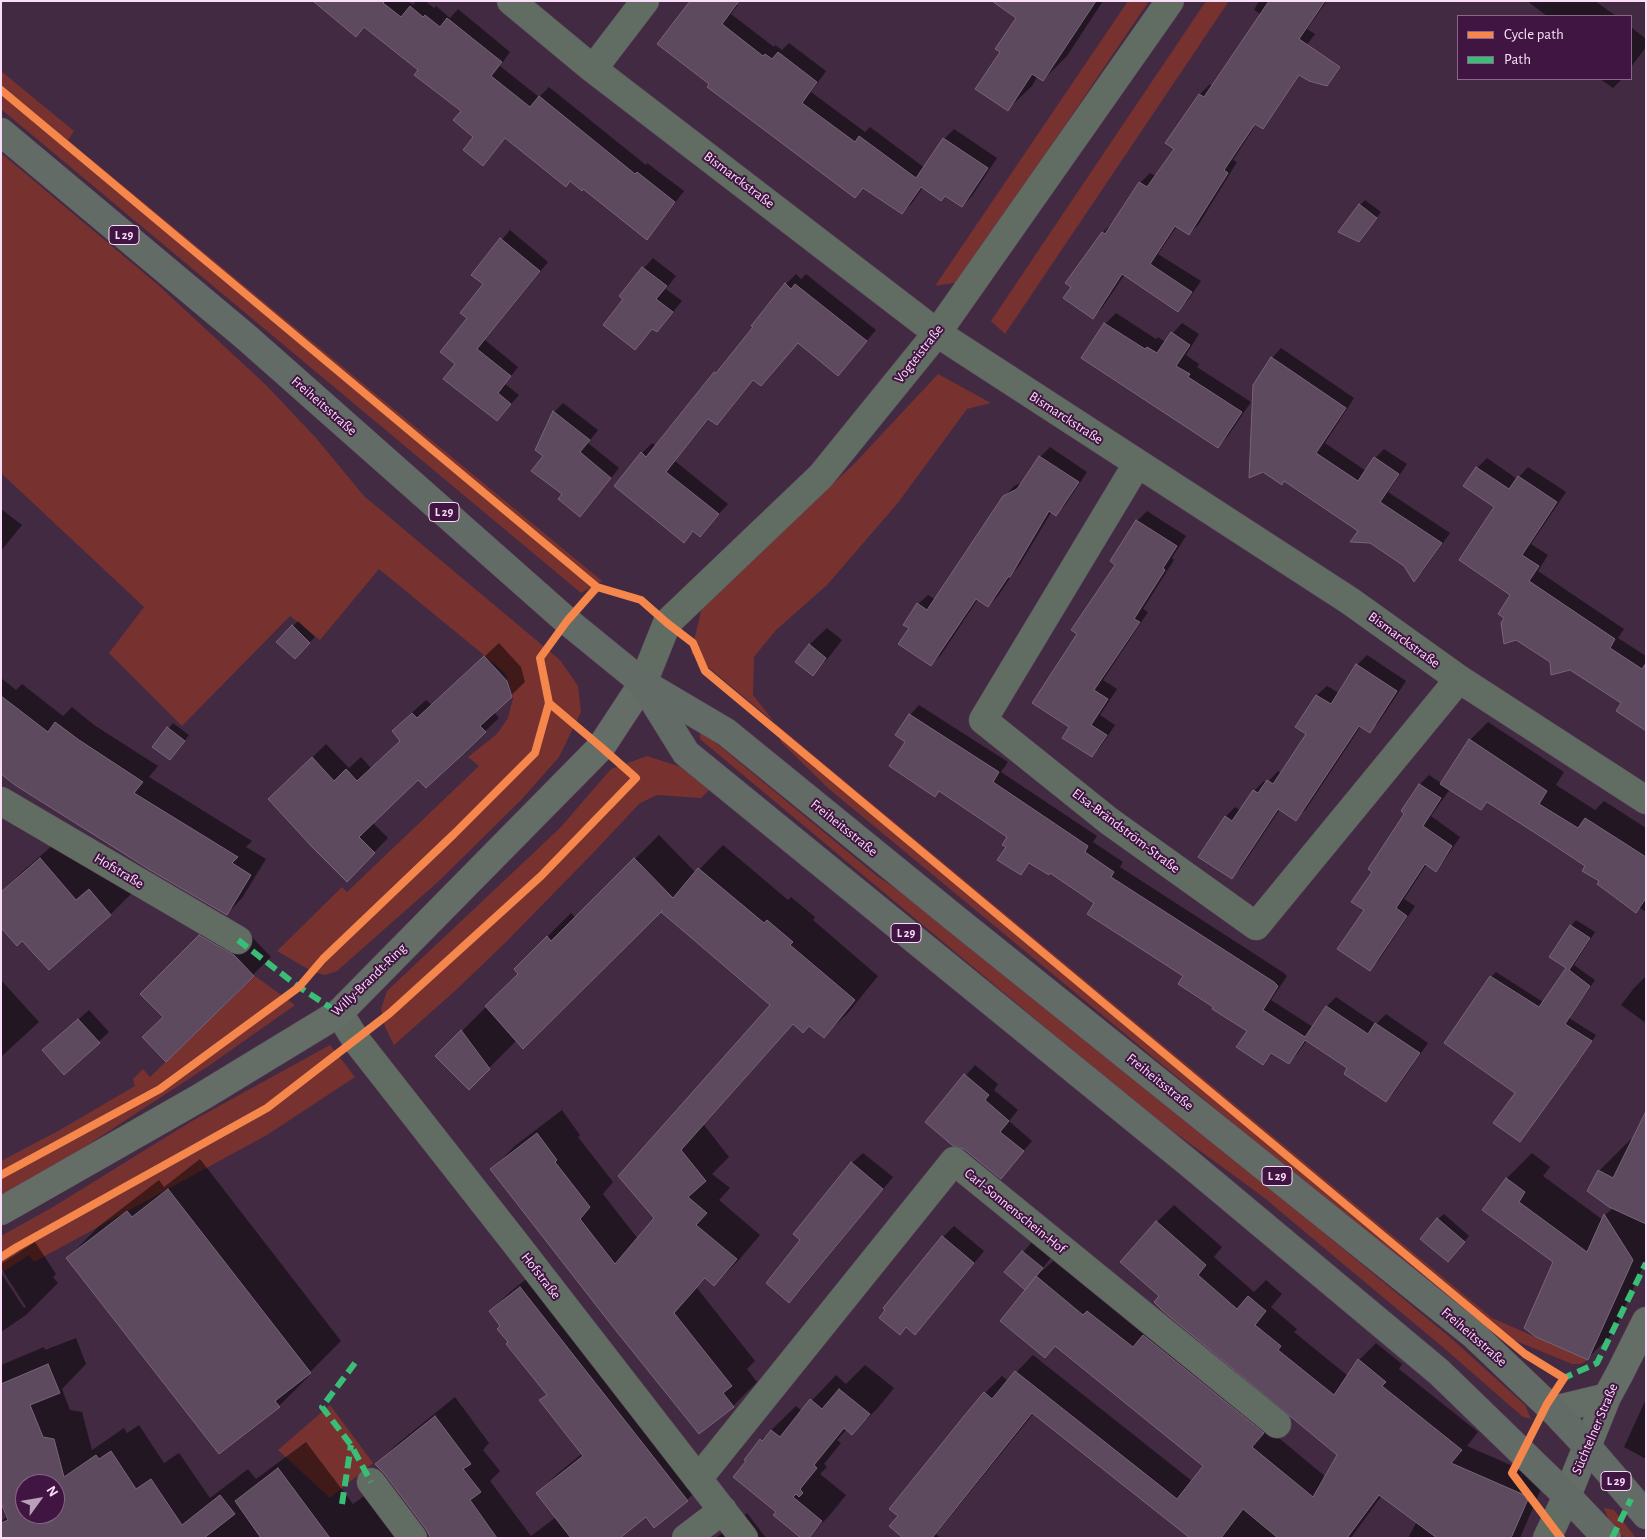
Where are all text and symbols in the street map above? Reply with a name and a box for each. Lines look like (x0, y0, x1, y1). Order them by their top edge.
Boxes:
legend (1457, 15, 1632, 80)
text: Cycle path (1504, 27, 1564, 42)
text: Path (1504, 52, 1531, 67)
street label: Bismarckstraße (700, 148, 778, 212)
road number: L 29 (109, 226, 139, 244)
street label: Vogteistraße (891, 321, 947, 387)
street label: Freiheitsstraße (288, 373, 360, 439)
street label: Bismarckstraße (1026, 388, 1106, 448)
road number: L 29 (429, 502, 459, 522)
street label: Bismarckstraße (1365, 608, 1443, 672)
street label: Elsa-Brändström-Straße (1069, 785, 1183, 877)
street label: Freiheitsstraße (807, 796, 881, 860)
street label: Hofstraße (91, 850, 147, 892)
road number: L 29 (891, 924, 921, 942)
street label: Willy-Brandt-Ring (328, 940, 410, 1020)
street label: Freiheitsstraße (1123, 1050, 1197, 1114)
street label: Carl-Sonnenschein-Hof (961, 1165, 1069, 1257)
road number: L 29 (1262, 1166, 1292, 1186)
street label: Hofstraße (517, 1249, 565, 1303)
street label: Freiheitsstraße (1438, 1304, 1510, 1370)
street label: Süchtelner Straße (1568, 1381, 1622, 1477)
road number: L 29 (1601, 1472, 1631, 1490)
north arrow (15, 1474, 65, 1524)
text: N (43, 1484, 60, 1499)

